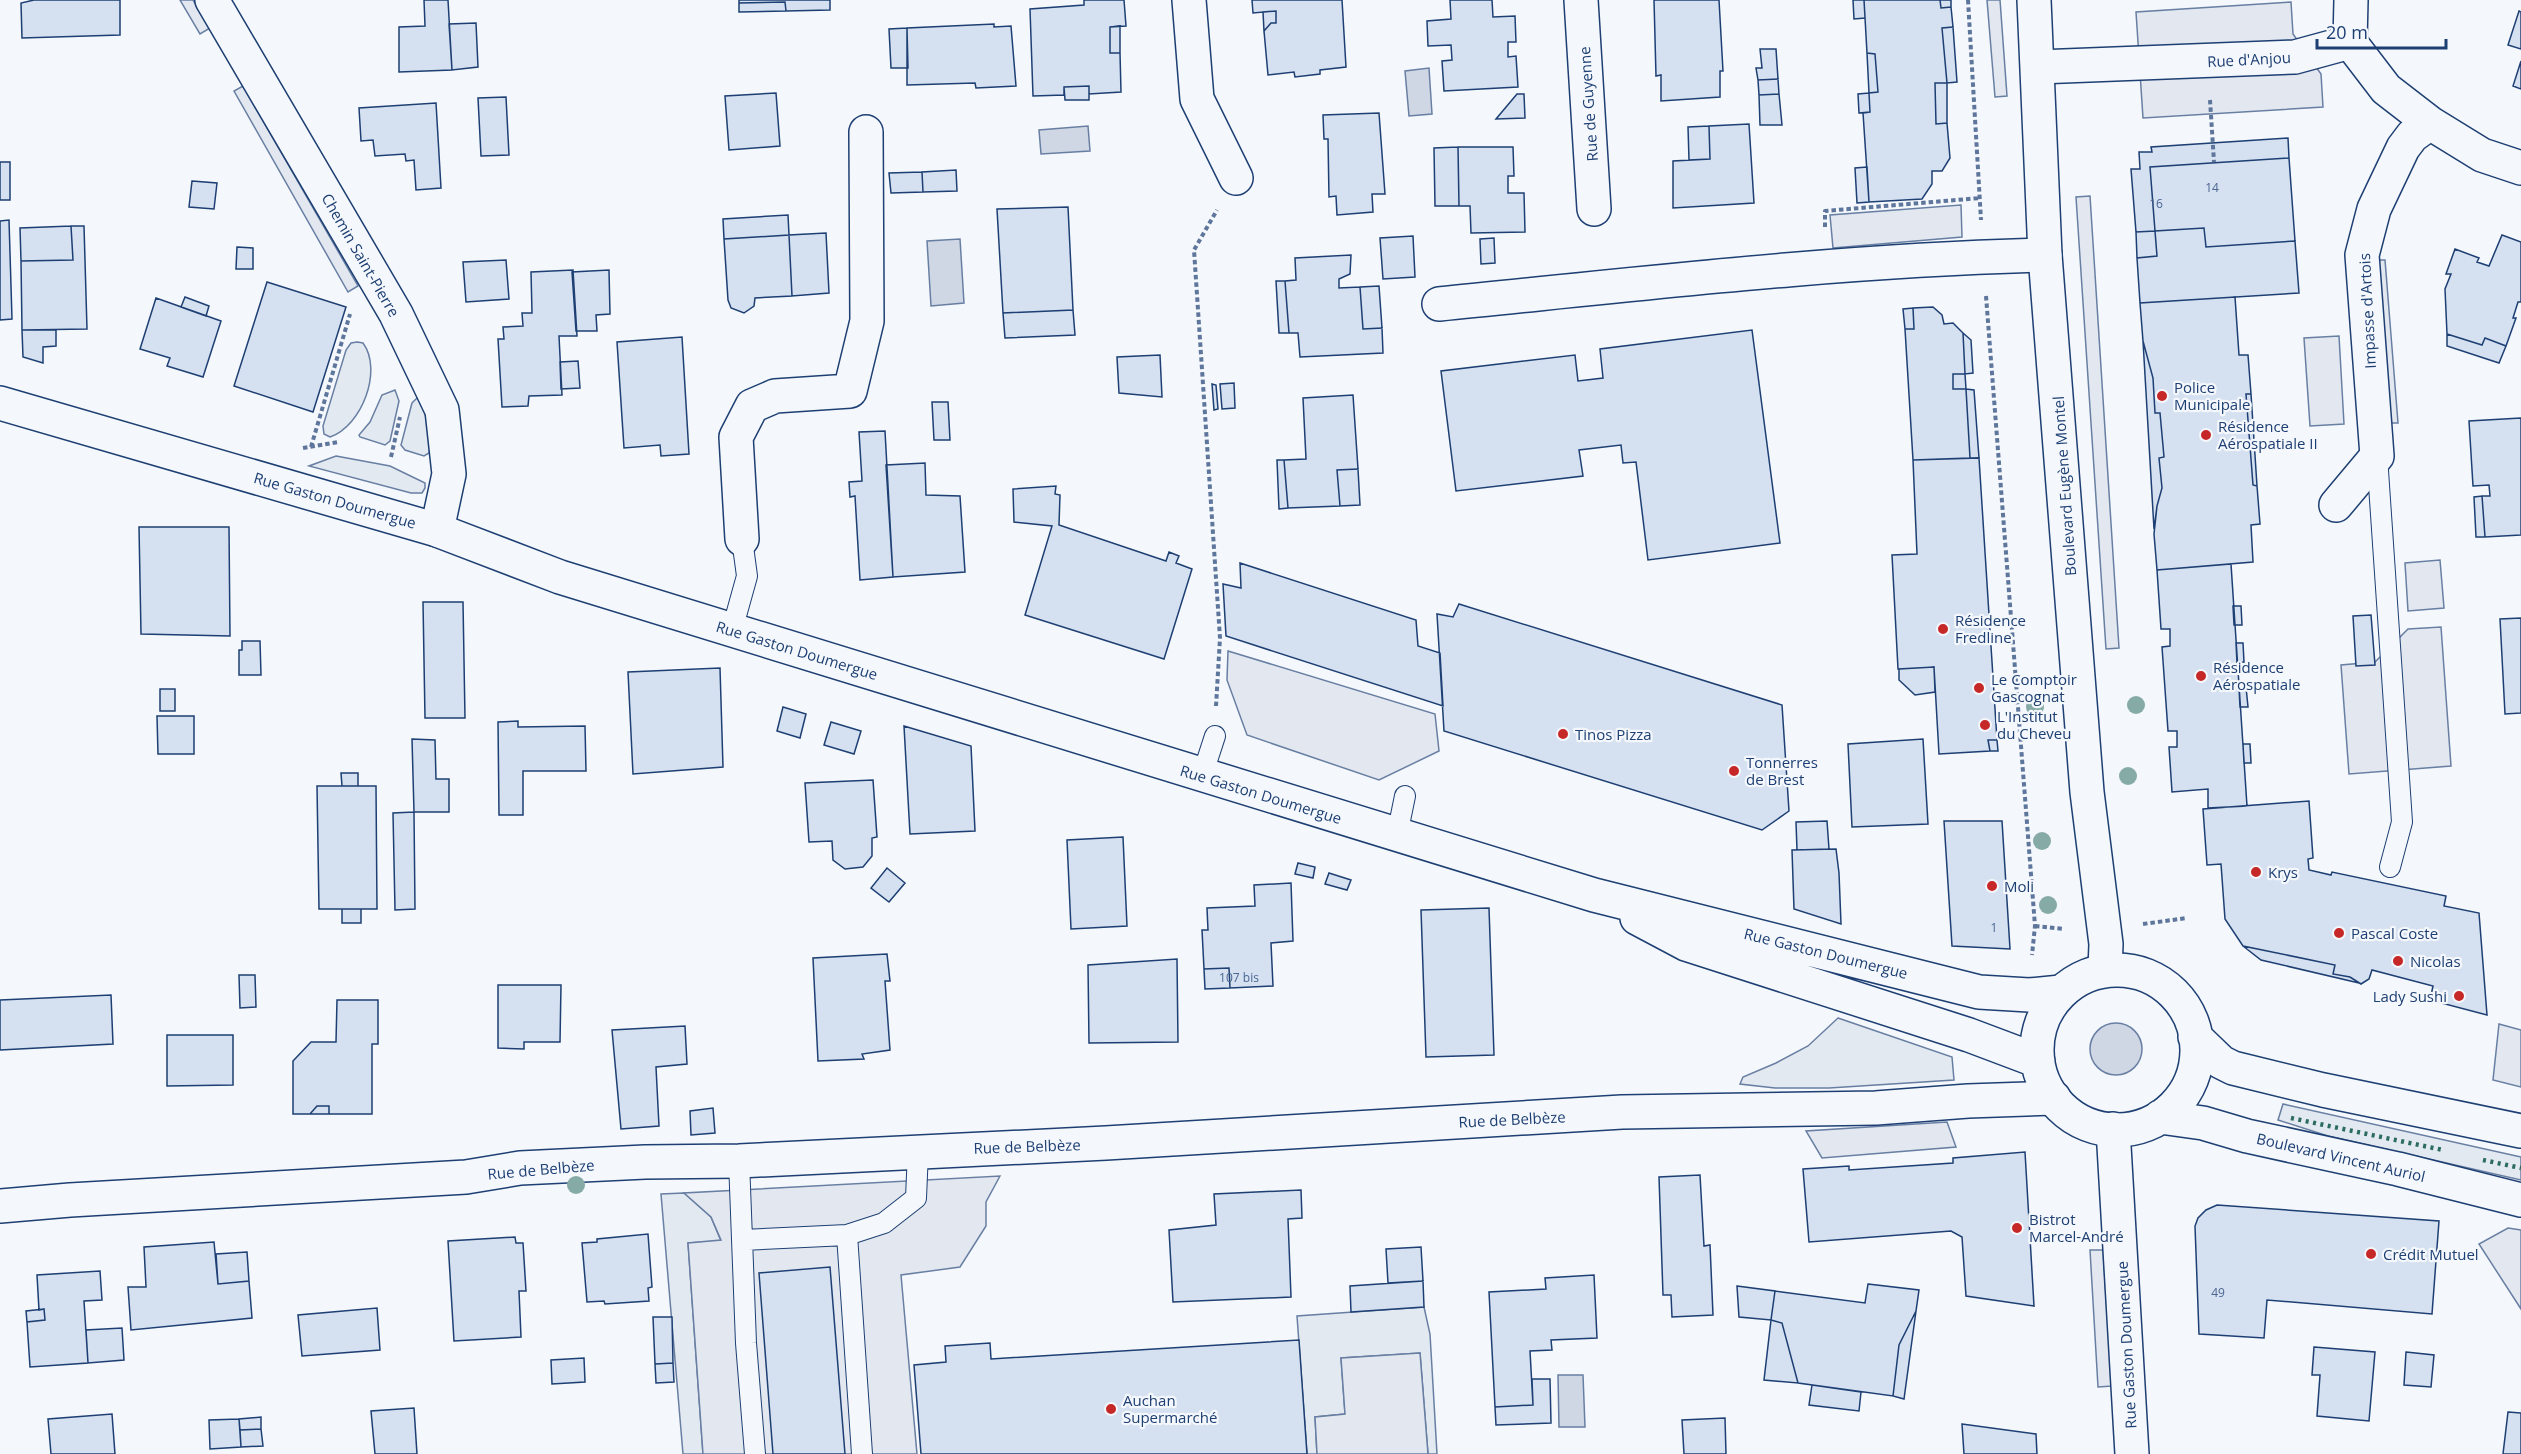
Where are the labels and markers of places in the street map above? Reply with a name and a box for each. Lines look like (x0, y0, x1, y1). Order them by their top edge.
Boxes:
place label: Police Municipale (2174, 377, 2250, 414)
marker: Police Municipale (2155, 389, 2169, 403)
place label: Résidence Aérospatiale II (2218, 416, 2318, 453)
marker: Résidence Aérospatiale II (2199, 428, 2213, 442)
place label: Résidence Fredline (1955, 610, 2026, 647)
marker: Résidence Fredline (1936, 622, 1950, 636)
place label: Résidence Aérospatiale (2213, 657, 2300, 694)
place label: Le Comptoir Gascognat (1991, 669, 2077, 706)
marker: Résidence Aérospatiale (2194, 669, 2208, 683)
marker: Le Comptoir Gascognat (1972, 681, 1986, 695)
place label: L'Institut du Cheveu (1997, 706, 2071, 743)
marker: L'Institut du Cheveu (1978, 718, 1992, 732)
place label: Tinos Pizza (1575, 724, 1652, 744)
marker: Tinos Pizza (1556, 727, 1570, 741)
place label: Tonnerres de Brest (1746, 752, 1818, 789)
marker: Tonnerres de Brest (1727, 764, 1741, 778)
place label: Krys (2268, 862, 2298, 882)
marker: Krys (2249, 865, 2263, 879)
place label: Moli (2004, 876, 2034, 896)
marker: Moli (1985, 879, 1999, 893)
place label: Pascal Coste (2351, 923, 2438, 943)
marker: Pascal Coste (2332, 926, 2346, 940)
place label: Nicolas (2410, 951, 2461, 971)
marker: Nicolas (2391, 954, 2405, 968)
place label: Lady Sushi (2373, 986, 2447, 1006)
marker: Lady Sushi (2452, 989, 2466, 1003)
place label: Bistrot Marcel-André (2029, 1209, 2124, 1246)
marker: Bistrot Marcel-André (2010, 1221, 2024, 1235)
place label: Crédit Mutuel (2383, 1244, 2479, 1264)
marker: Crédit Mutuel (2364, 1247, 2378, 1261)
place label: Auchan Supermarché (1123, 1390, 1217, 1427)
marker: Auchan Supermarché (1104, 1402, 1118, 1416)

